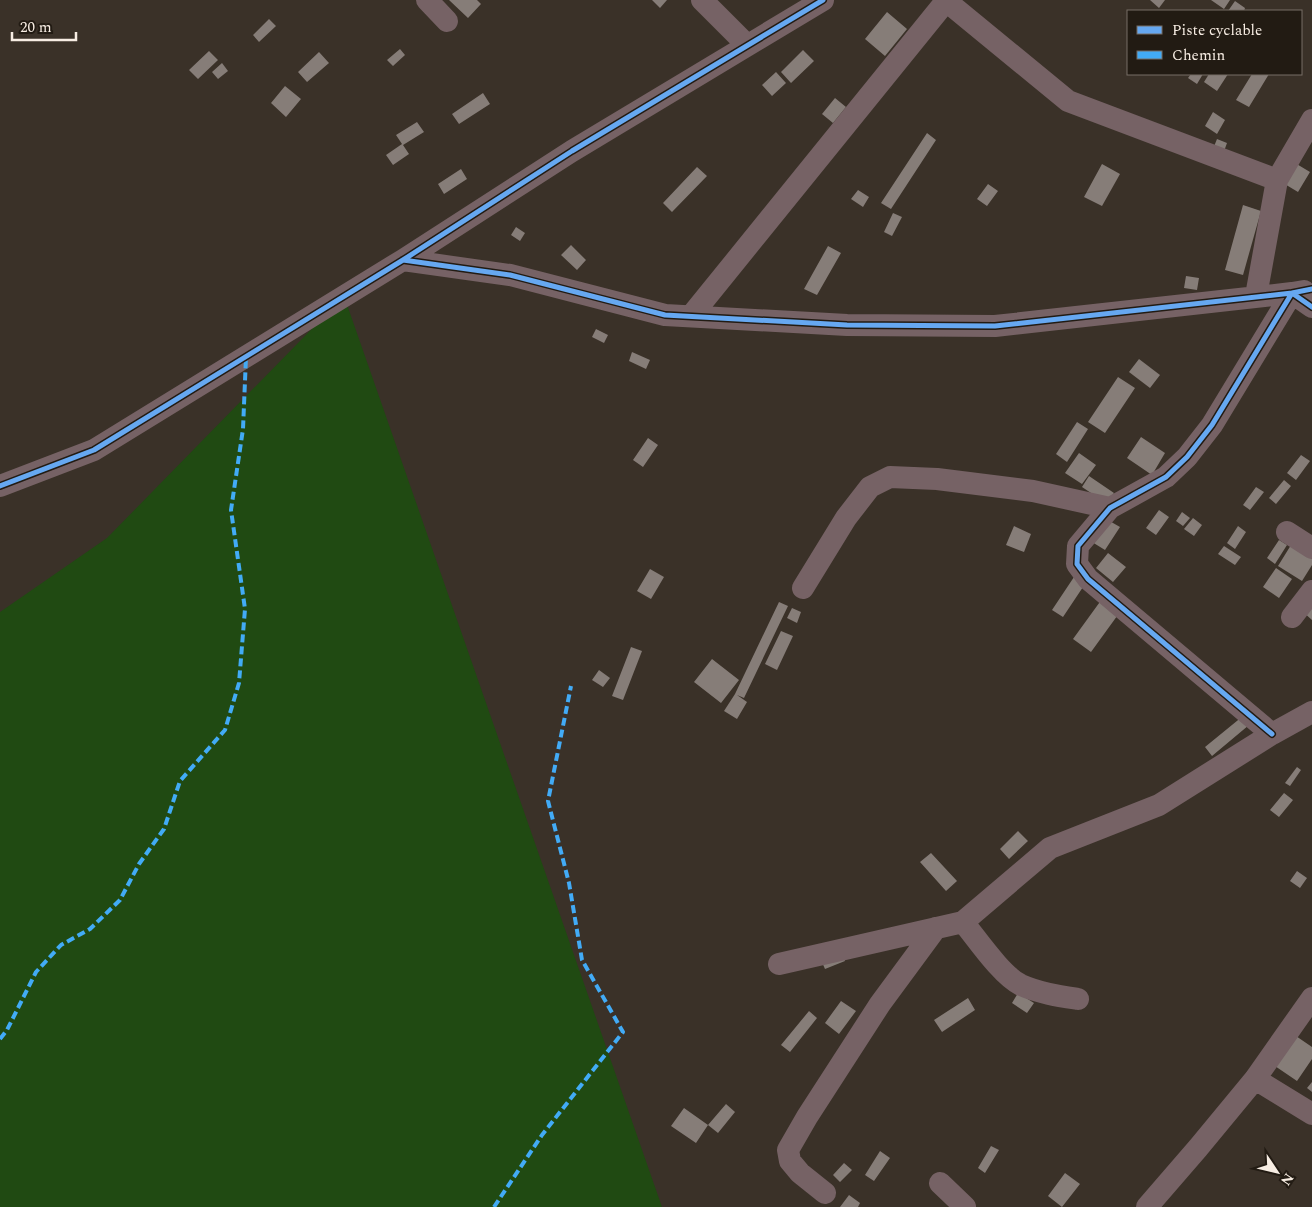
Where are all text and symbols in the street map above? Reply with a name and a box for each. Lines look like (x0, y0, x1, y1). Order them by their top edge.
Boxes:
scale bar (12, 10, 76, 42)
legend (1127, 10, 1302, 75)
text: 20 m (20, 16, 52, 39)
text: Piste cyclable (1172, 19, 1262, 42)
text: Chemin (1172, 44, 1225, 67)
north arrow (1252, 1147, 1302, 1197)
text: N (1275, 1168, 1299, 1190)

